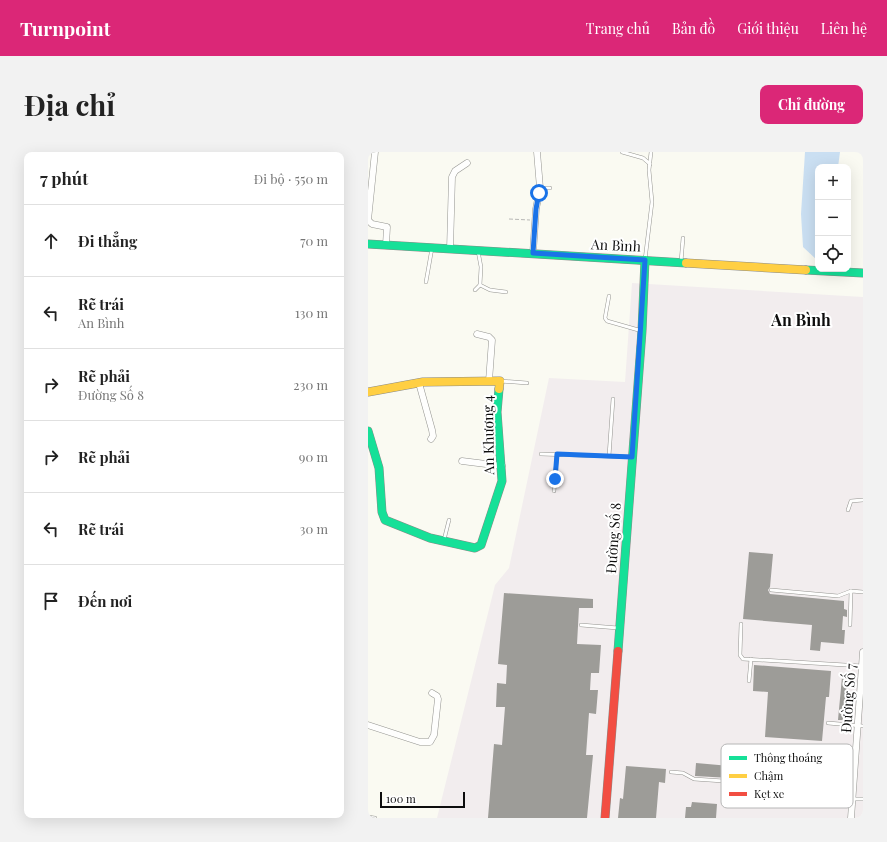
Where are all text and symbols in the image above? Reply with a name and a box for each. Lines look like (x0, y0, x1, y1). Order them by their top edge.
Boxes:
text: Turnpoint (20, 15, 110, 41)
text: Trang chủ (586, 19, 650, 38)
text: Bản đồ (672, 19, 715, 38)
text: Giới thiệu (737, 19, 799, 38)
text: Liên hệ (821, 19, 867, 38)
button: Chỉ đường (760, 85, 863, 124)
text: Địa chỉ (24, 86, 115, 123)
map controls (815, 164, 851, 272)
button: + (815, 164, 851, 200)
text: 7 phút (40, 167, 88, 189)
text: Đi bộ · 550 m (254, 170, 328, 187)
route start (530, 184, 548, 202)
button: − (815, 200, 851, 236)
icon: ahead (40, 230, 62, 252)
text: Đi thẳng (78, 231, 137, 251)
text: 70 m (300, 232, 328, 249)
street label: An Bình (590, 234, 642, 256)
button: locate (815, 236, 851, 272)
text: Rẽ trái (78, 294, 124, 314)
icon: left (40, 302, 62, 324)
text: 130 m (295, 304, 328, 321)
district label: An Bình (770, 309, 831, 330)
text: An Bình (78, 314, 124, 331)
text: Rẽ phải (78, 366, 130, 386)
icon: right (40, 374, 62, 396)
text: 230 m (293, 376, 328, 393)
text: Đường Số 8 (78, 386, 144, 403)
street label: An Khương 4 (478, 395, 498, 476)
icon: right (40, 446, 62, 468)
text: Rẽ phải (78, 447, 130, 467)
text: 90 m (299, 448, 328, 465)
route end (546, 470, 564, 488)
street label: Đường Số 8 (599, 502, 625, 574)
icon: left (40, 518, 62, 540)
text: Rẽ trái (78, 519, 124, 539)
text: 30 m (300, 520, 328, 537)
icon: arrive (40, 590, 62, 612)
text: Đến nơi (78, 591, 132, 611)
street label: Đường Số 7 (834, 662, 860, 733)
legend (721, 744, 853, 808)
text: Thông thoáng (754, 750, 822, 765)
text: Chậm (754, 768, 784, 783)
text: Kẹt xe (754, 786, 785, 801)
scale bar (380, 790, 465, 809)
text: 100 m (386, 791, 416, 806)

